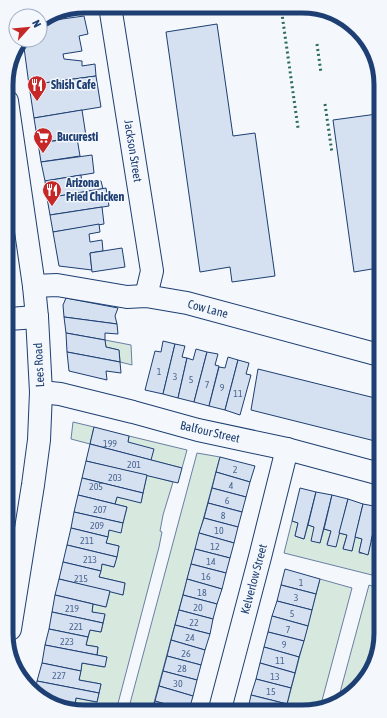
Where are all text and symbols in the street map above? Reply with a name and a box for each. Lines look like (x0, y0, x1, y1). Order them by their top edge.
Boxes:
north arrow (8, 8, 48, 48)
text: N (30, 18, 44, 29)
restaurant icon: Shish Cafe (26, 74, 48, 102)
place label: Shish Cafe (51, 78, 97, 92)
street label: Jackson Street (121, 119, 145, 184)
supermarket icon: Bucuresti (32, 126, 54, 154)
place label: Bucuresti (57, 130, 98, 144)
place label: Arizona Fried Chicken (65, 176, 125, 204)
restaurant icon: Arizona Fried Chicken (41, 179, 63, 207)
street label: Cow Lane (186, 297, 230, 321)
street label: Lees Road (31, 343, 47, 387)
house number: 1 (157, 366, 162, 377)
house number: 3 (173, 371, 178, 382)
house number: 5 (189, 374, 194, 385)
house number: 7 (205, 379, 210, 390)
house number: 9 (220, 382, 225, 393)
house number: 11 (233, 388, 243, 399)
street label: Balfour Street (179, 418, 242, 446)
house number: 199 (103, 438, 117, 449)
house number: 201 (127, 459, 141, 470)
house number: 2 (233, 464, 238, 475)
house number: 203 (108, 472, 122, 483)
house number: 4 (229, 480, 234, 491)
house number: 205 (89, 481, 103, 492)
house number: 6 (225, 495, 230, 506)
house number: 207 (93, 504, 107, 515)
house number: 8 (221, 510, 226, 521)
house number: 209 (90, 520, 104, 531)
house number: 10 (214, 525, 224, 536)
house number: 211 (80, 535, 94, 546)
house number: 12 (210, 541, 220, 552)
street label: Kelverlow Street (238, 542, 270, 615)
house number: 213 (83, 554, 97, 565)
house number: 14 (206, 556, 216, 567)
house number: 16 (201, 571, 211, 582)
house number: 215 (74, 573, 88, 584)
house number: 1 (299, 577, 304, 588)
house number: 18 (197, 587, 207, 598)
house number: 3 (294, 592, 299, 603)
house number: 20 (193, 602, 203, 613)
house number: 219 (65, 603, 79, 614)
house number: 5 (290, 608, 295, 619)
house number: 22 (189, 617, 199, 628)
house number: 221 (69, 621, 83, 632)
house number: 7 (286, 624, 291, 635)
house number: 24 (185, 632, 195, 643)
house number: 223 (60, 636, 74, 647)
house number: 9 (282, 639, 287, 650)
house number: 26 (181, 648, 191, 659)
house number: 11 (275, 655, 285, 666)
house number: 28 (177, 663, 187, 674)
house number: 227 (52, 670, 66, 681)
house number: 13 (270, 671, 280, 682)
house number: 30 (173, 678, 183, 689)
house number: 15 (266, 686, 276, 697)

